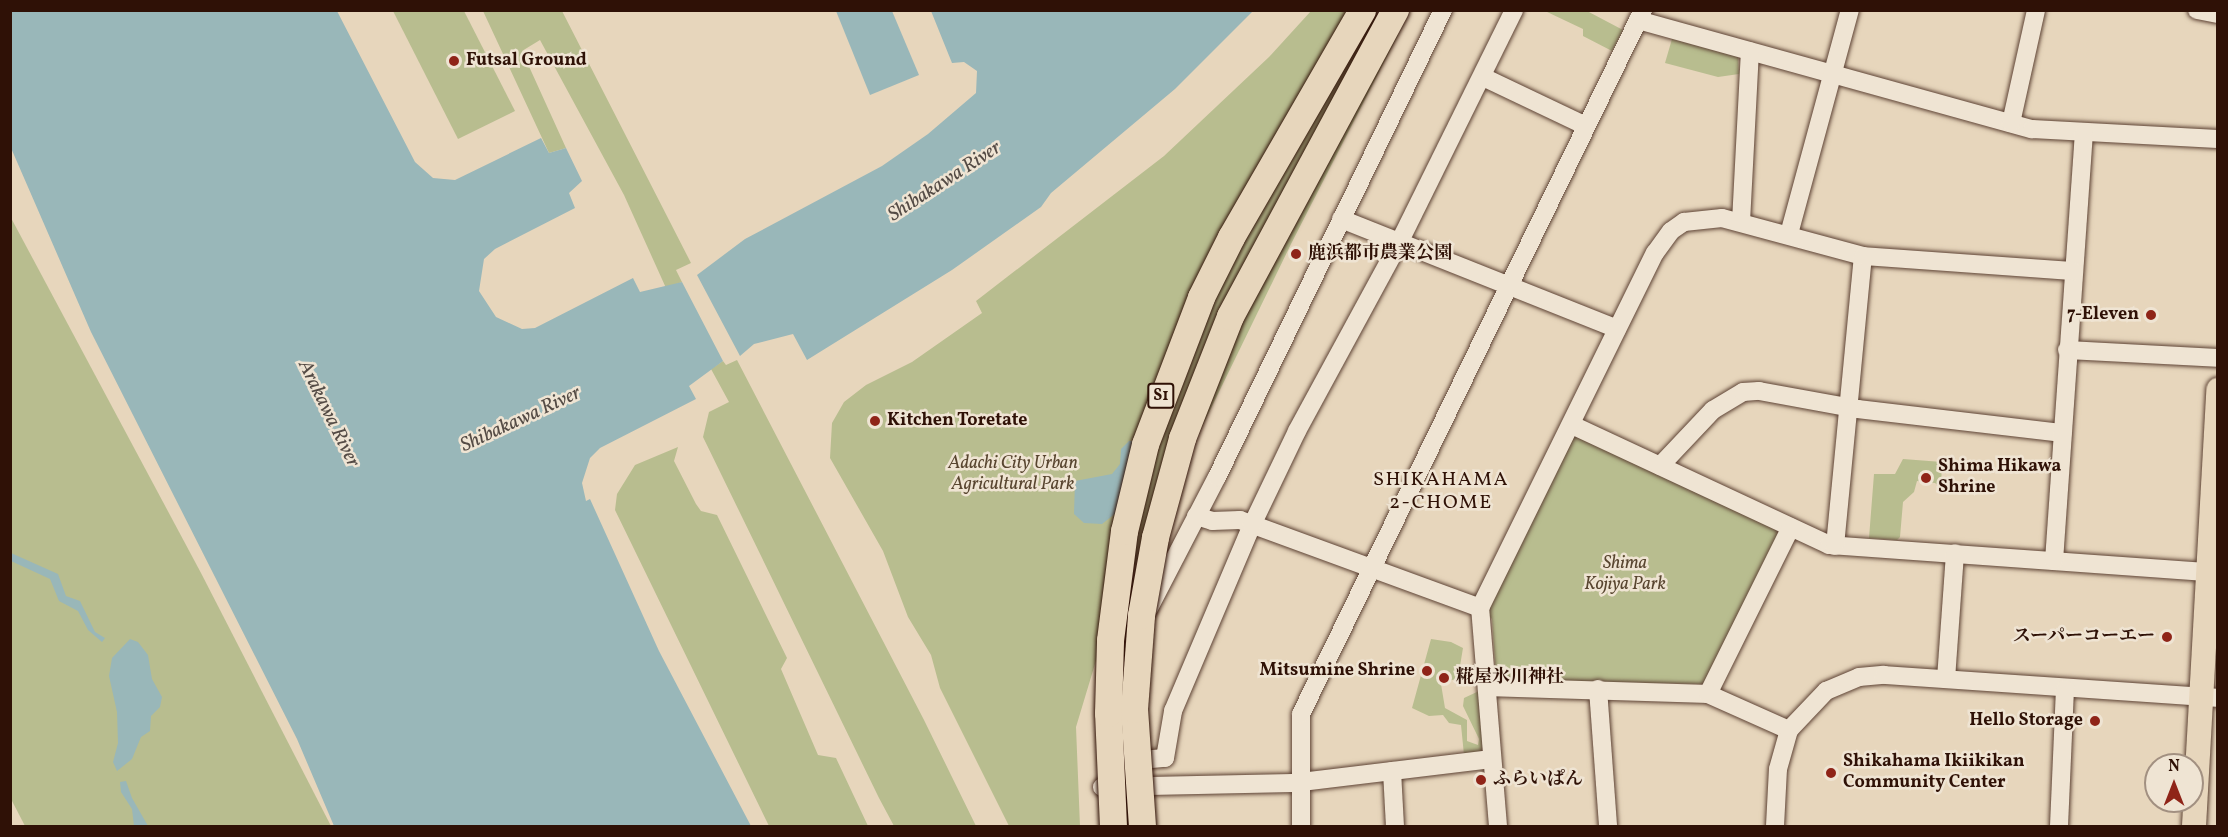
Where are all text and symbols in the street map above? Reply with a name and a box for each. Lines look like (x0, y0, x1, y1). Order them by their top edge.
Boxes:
place label: Futsal Ground (466, 50, 587, 72)
marker: Futsal Ground (447, 54, 461, 68)
water label: Shibakawa River (884, 137, 1006, 227)
place label: 鹿浜都市農業公園 (1308, 243, 1452, 265)
marker: 鹿浜都市農業公園 (1289, 247, 1303, 261)
place label: 7-Eleven (2067, 304, 2139, 326)
marker: 7-Eleven (2144, 308, 2158, 322)
water label: Arakawa River (292, 356, 364, 472)
water label: Shibakawa River (457, 382, 585, 458)
road number: S1 (1146, 383, 1176, 409)
place label: Kitchen Toretate (887, 410, 1028, 432)
marker: Kitchen Toretate (868, 414, 882, 428)
park label: Adachi City Urban Agricultural Park (948, 454, 1078, 496)
place label: Shima Hikawa Shrine (1938, 457, 2061, 500)
district label: SHIKAHAMA 2-CHOME (1373, 469, 1509, 516)
marker: Shima Hikawa Shrine (1919, 471, 1933, 485)
park label: Shima Kojiya Park (1584, 554, 1666, 596)
place label: スーパーコーエー (2012, 626, 2155, 648)
marker: スーパーコーエー (2160, 630, 2174, 644)
place label: Mitsumine Shrine (1260, 660, 1415, 682)
marker: Mitsumine Shrine (1420, 664, 1434, 678)
place label: 糀屋氷川神社 (1456, 667, 1564, 689)
marker: 糀屋氷川神社 (1437, 671, 1451, 685)
place label: Hello Storage (1969, 710, 2083, 732)
marker: Hello Storage (2088, 714, 2102, 728)
place label: Shikahama Ikiikikan Community Center (1843, 752, 2025, 795)
north arrow (2144, 753, 2204, 813)
text: N (2168, 756, 2180, 778)
marker: Shikahama Ikiikikan Community Center (1824, 766, 1838, 780)
place label: ふらいぱん (1493, 769, 1583, 791)
marker: ふらいぱん (1474, 773, 1488, 787)

